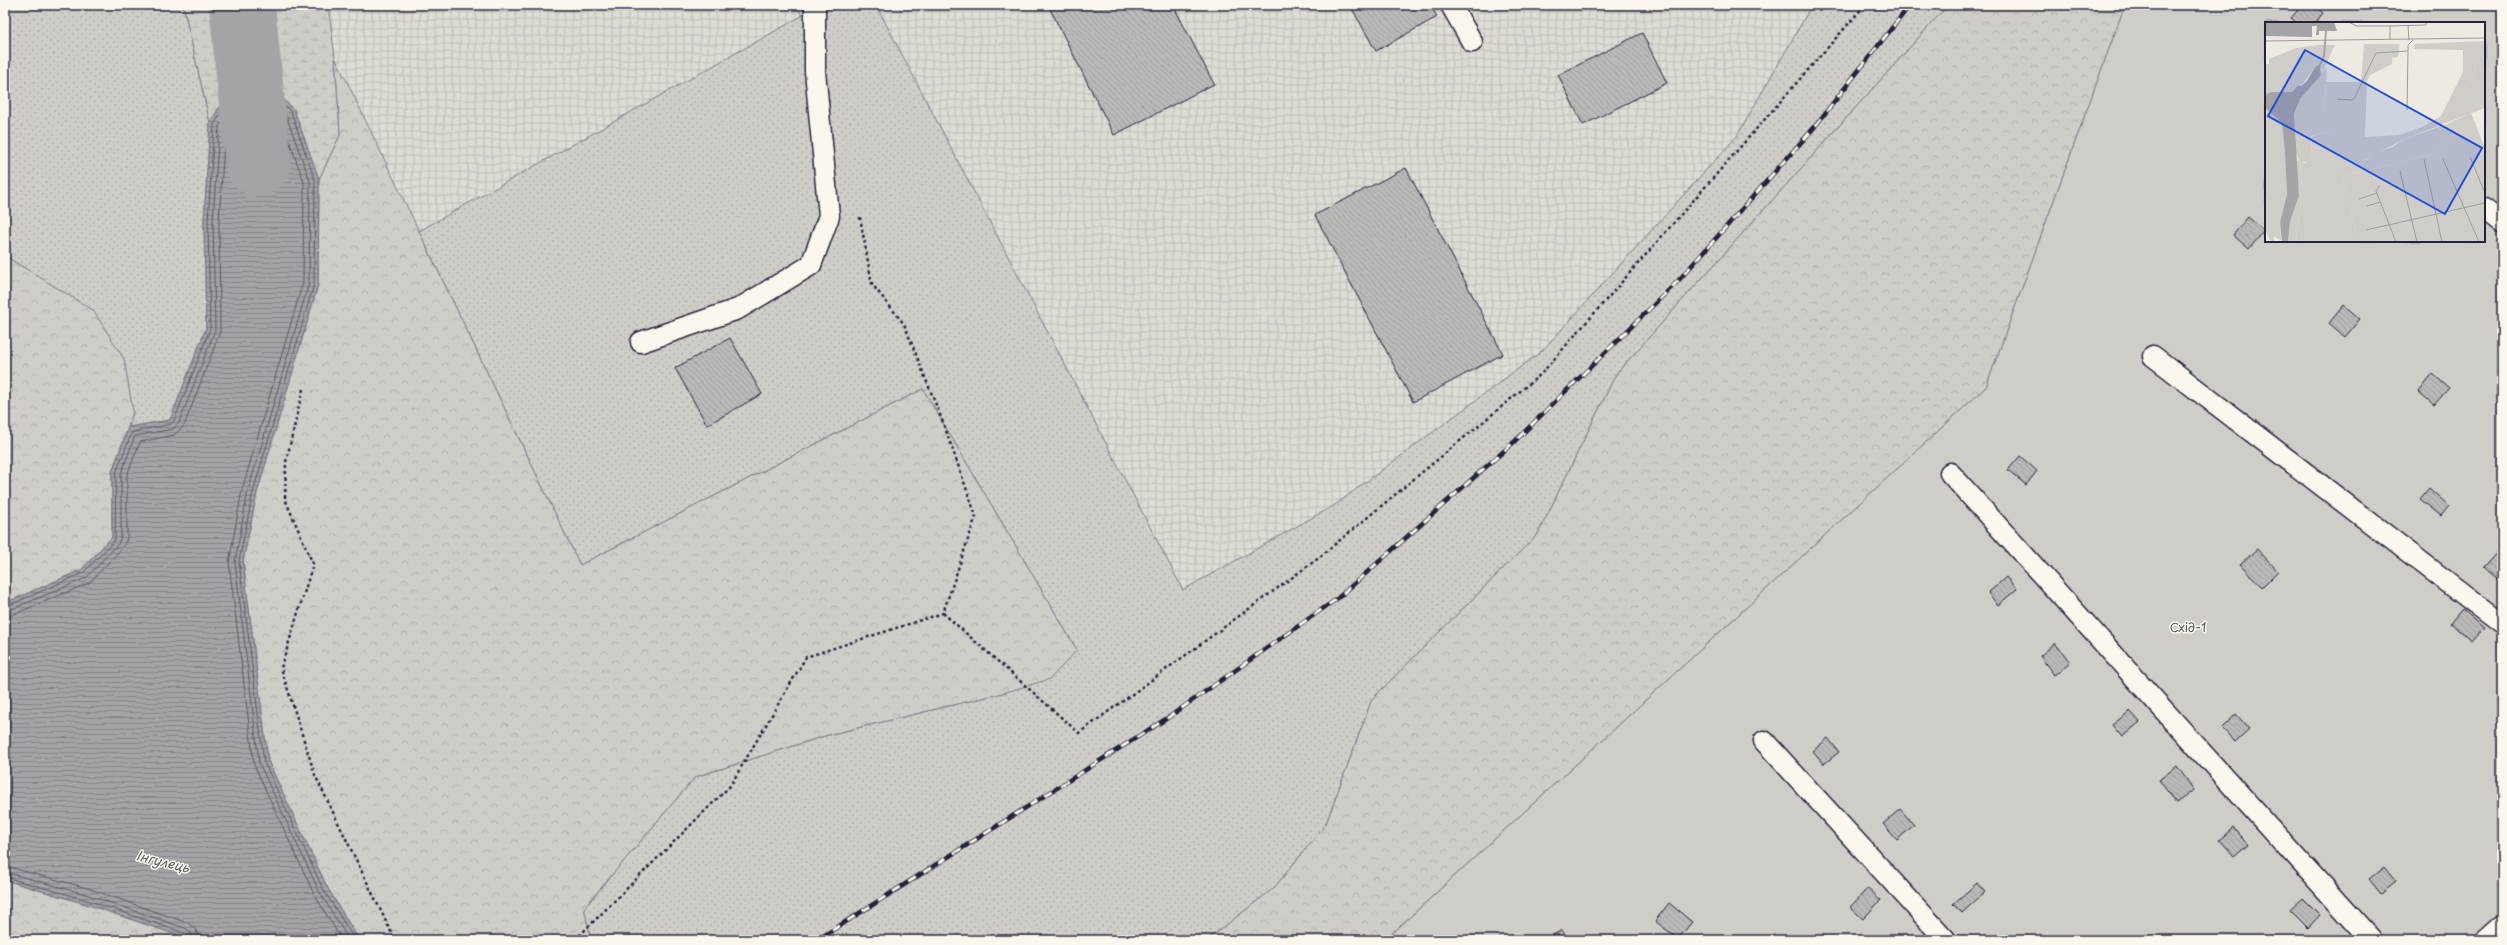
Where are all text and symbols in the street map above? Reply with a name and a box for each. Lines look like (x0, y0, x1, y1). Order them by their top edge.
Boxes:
inset map (2265, 22, 2485, 242)
park label: Схід-1 (2170, 618, 2206, 636)
water label: Інгулець (135, 845, 193, 877)

